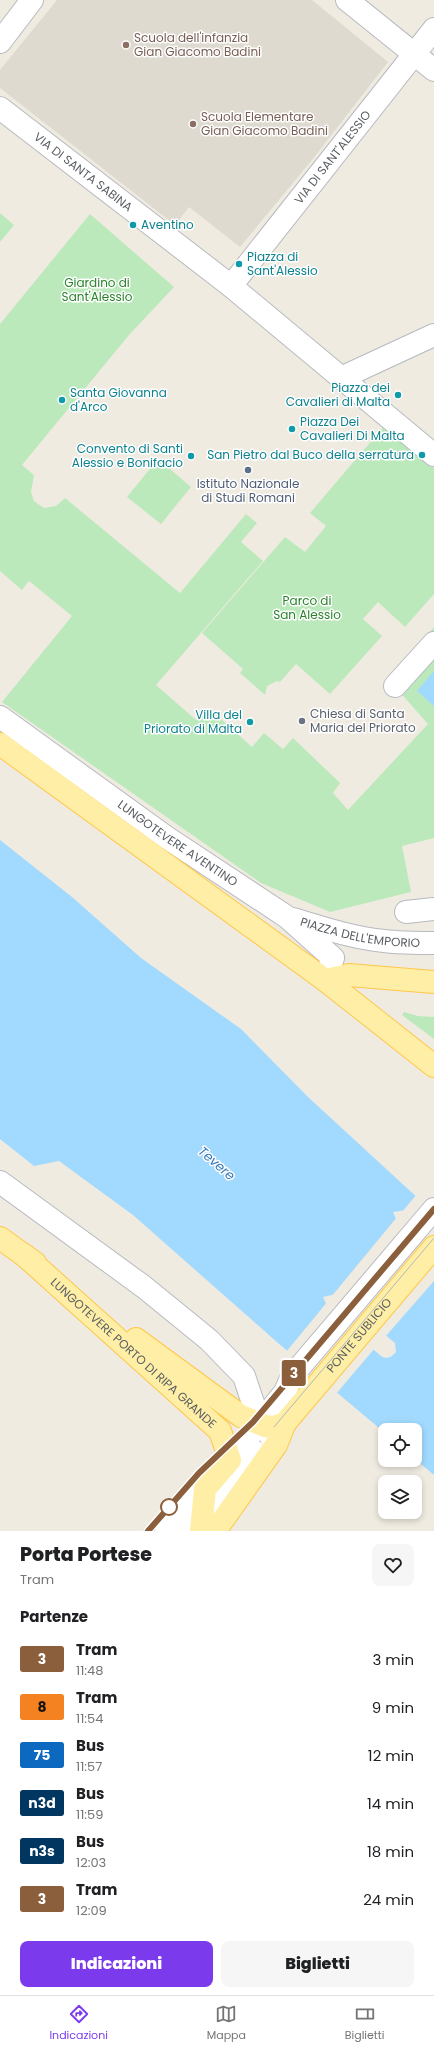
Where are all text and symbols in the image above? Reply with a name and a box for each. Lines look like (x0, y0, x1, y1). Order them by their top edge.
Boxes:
place label: Scuola dell'infanzia Gian Giacomo Badini (134, 29, 261, 60)
marker: Scuola dell'infanzia Gian Giacomo Badini (121, 40, 131, 50)
street label: VIA DI SANT'ALESSIO (290, 107, 375, 207)
place label: Scuola Elementare Gian Giacomo Badini (201, 108, 328, 139)
marker: Scuola Elementare Gian Giacomo Badini (188, 119, 198, 129)
street label: VIA DI SANTA SABINA (31, 128, 136, 215)
place label: Aventino (141, 216, 194, 233)
marker: Aventino (128, 220, 138, 230)
place label: Piazza di Sant'Alessio (247, 248, 318, 279)
marker: Piazza di Sant'Alessio (234, 259, 244, 269)
park label: Giardino di Sant'Alessio (62, 274, 133, 305)
place label: Piazza dei Cavalieri di Malta (286, 379, 390, 410)
place label: Santa Giovanna d'Arco (70, 384, 167, 415)
marker: Piazza dei Cavalieri di Malta (393, 390, 403, 400)
marker: Santa Giovanna d'Arco (57, 395, 67, 405)
place label: Piazza Dei Cavalieri Di Malta (300, 413, 405, 444)
marker: Piazza Dei Cavalieri Di Malta (287, 424, 297, 434)
place label: Convento di Santi Alessio e Bonifacio (72, 440, 183, 471)
place label: San Pietro dal Buco della serratura (207, 446, 414, 463)
marker: San Pietro dal Buco della serratura (417, 450, 427, 460)
marker: Convento di Santi Alessio e Bonifacio (186, 451, 196, 461)
marker: Istituto Nazionale di Studi Romani (243, 465, 253, 475)
place label: Istituto Nazionale di Studi Romani (197, 475, 299, 506)
park label: Parco di San Alessio (273, 592, 341, 623)
place label: Chiesa di Santa Maria del Priorato (310, 705, 416, 736)
place label: Villa del Priorato di Malta (144, 706, 242, 737)
marker: Chiesa di Santa Maria del Priorato (297, 716, 307, 726)
marker: Villa del Priorato di Malta (245, 717, 255, 727)
street label: LUNGOTEVERE AVENTINO (114, 796, 241, 890)
street label: PIAZZA DELL'EMPORIO (298, 913, 420, 951)
water label: Tevere (194, 1142, 239, 1185)
street label: LUNGOTEVERE PORTO DI RIPA GRANDE (47, 1274, 220, 1432)
street label: PONTE SUBLICIO (322, 1294, 395, 1376)
line badge: 3 (281, 1360, 307, 1386)
text: 3 (290, 1363, 298, 1383)
map controls (378, 1423, 422, 1519)
button: locate (378, 1423, 422, 1467)
button: layers (378, 1475, 422, 1519)
unlabelled marker (160, 1498, 178, 1516)
text: Porta Portese (20, 1541, 152, 1568)
button: heart (372, 1544, 414, 1586)
text: Tram (20, 1570, 54, 1589)
text: Partenze (20, 1606, 88, 1627)
text: Tram (76, 1639, 117, 1660)
text: 3 (38, 1649, 46, 1669)
text: 3 min (372, 1649, 414, 1670)
text: 11:48 (76, 1661, 103, 1680)
text: Tram (76, 1687, 117, 1708)
text: 8 (37, 1697, 47, 1717)
text: 9 min (372, 1697, 414, 1718)
text: 11:54 (76, 1709, 103, 1728)
text: Bus (76, 1735, 104, 1756)
text: 75 (34, 1745, 50, 1765)
text: 12 min (368, 1745, 414, 1766)
text: 11:57 (76, 1757, 102, 1776)
text: Bus (76, 1783, 104, 1804)
text: n3d (28, 1793, 56, 1813)
text: 14 min (367, 1793, 414, 1814)
text: 11:59 (76, 1805, 103, 1824)
text: Bus (76, 1831, 104, 1852)
text: n3s (29, 1841, 55, 1861)
text: 18 min (367, 1841, 414, 1862)
text: 12:03 (76, 1853, 106, 1872)
text: Tram (76, 1879, 117, 1900)
text: 3 (38, 1889, 46, 1909)
text: 24 min (363, 1889, 414, 1910)
text: 12:09 (76, 1901, 107, 1920)
button: Indicazioni (20, 1941, 213, 1987)
button: Biglietti (221, 1941, 414, 1987)
tab: Indicazioni (49, 2003, 108, 2044)
tab: Mappa (207, 2003, 246, 2044)
tab: Biglietti (345, 2003, 385, 2044)

